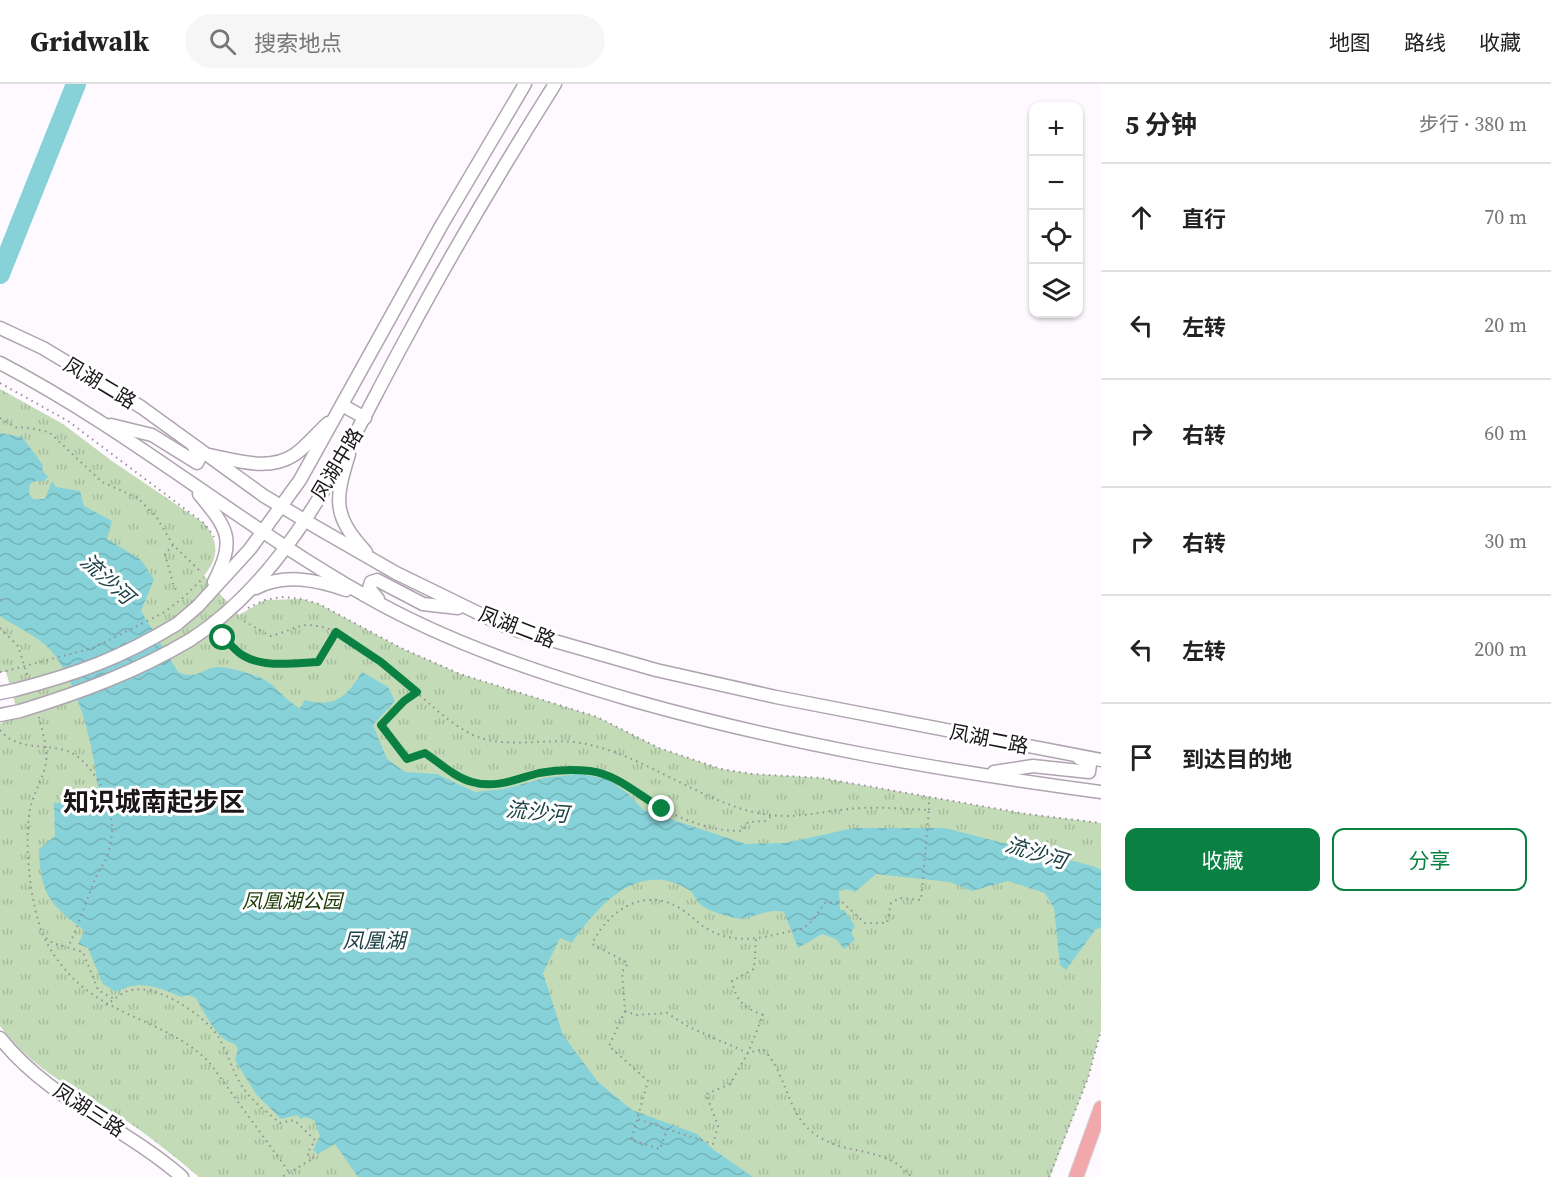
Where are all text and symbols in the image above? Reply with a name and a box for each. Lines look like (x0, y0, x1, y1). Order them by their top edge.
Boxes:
search box (185, 14, 605, 68)
text: Gridwalk (30, 22, 149, 60)
icon: search (206, 25, 239, 58)
text: 搜索地点 (254, 28, 342, 58)
text: 地图 (1329, 28, 1371, 57)
text: 路线 (1404, 28, 1446, 57)
text: 收藏 (1479, 28, 1521, 57)
map controls (1029, 102, 1083, 318)
button: + (1029, 102, 1083, 156)
text: 5 分钟 (1125, 107, 1197, 143)
text: 步行 · 380 m (1419, 110, 1527, 138)
button: − (1029, 156, 1083, 210)
icon: ahead (1125, 201, 1158, 234)
text: 70 m (1484, 203, 1527, 231)
text: 直行 (1182, 204, 1226, 234)
button: locate (1029, 210, 1083, 264)
button: layers (1029, 264, 1083, 318)
icon: left (1125, 309, 1158, 342)
text: 20 m (1484, 311, 1527, 339)
text: 左转 (1182, 312, 1226, 342)
street label: 凤湖二路 (59, 350, 141, 416)
icon: right (1125, 417, 1158, 450)
text: 60 m (1484, 419, 1527, 447)
text: 右转 (1182, 420, 1226, 450)
street label: 凤湖中路 (304, 423, 370, 505)
icon: right (1125, 525, 1158, 558)
text: 30 m (1484, 527, 1527, 555)
text: 右转 (1182, 528, 1226, 558)
water label: 流沙河 (74, 547, 143, 613)
street label: 凤湖二路 (475, 600, 559, 654)
route start (209, 624, 235, 650)
icon: left (1125, 633, 1158, 666)
text: 200 m (1474, 635, 1527, 663)
text: 左转 (1182, 636, 1226, 666)
street label: 凤湖二路 (947, 718, 1031, 760)
icon: arrive (1125, 741, 1158, 774)
text: 到达目的地 (1182, 744, 1292, 774)
district label: 知识城南起步区 (63, 784, 245, 820)
water label: 流沙河 (504, 794, 574, 829)
route end (648, 795, 674, 821)
button: 收藏 (1125, 828, 1320, 891)
button: 分享 (1332, 828, 1527, 891)
water label: 流沙河 (1002, 829, 1074, 877)
park label: 凤凰湖公园 (242, 887, 345, 915)
water label: 凤凰湖 (343, 926, 408, 955)
street label: 凤湖三路 (48, 1076, 130, 1144)

